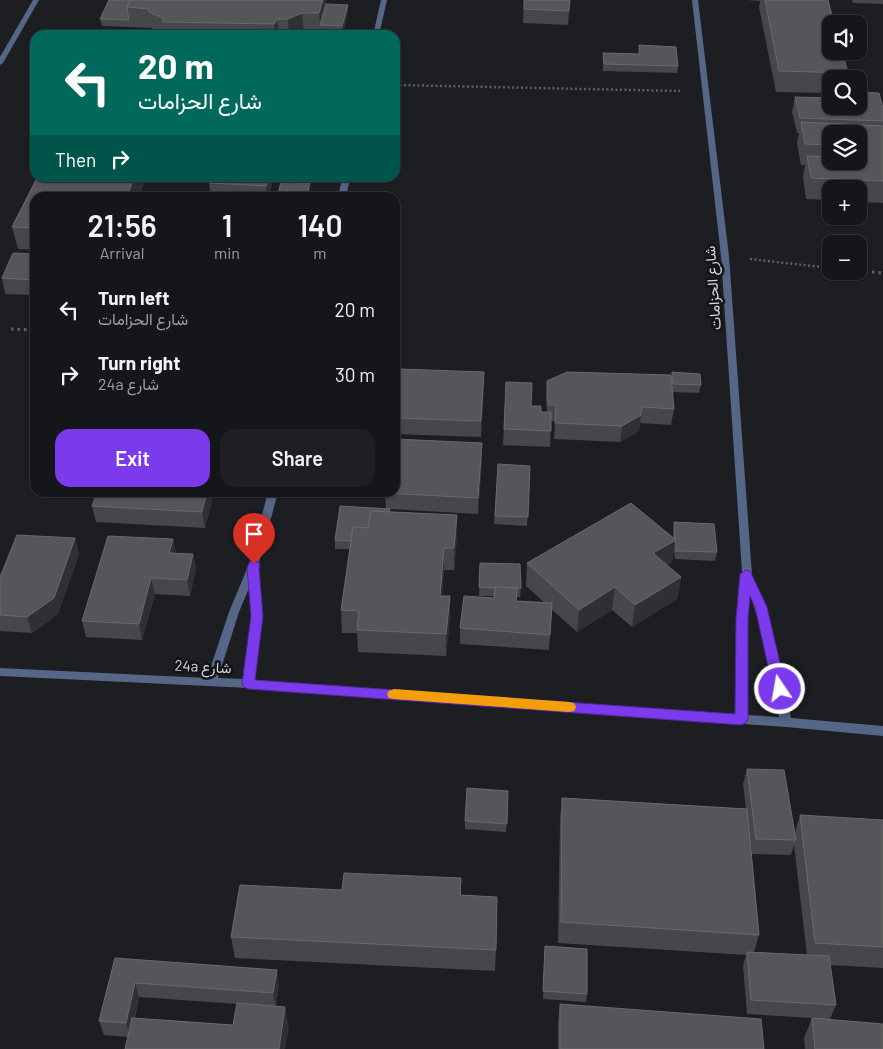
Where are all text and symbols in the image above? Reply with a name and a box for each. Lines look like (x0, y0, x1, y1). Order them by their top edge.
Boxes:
map controls (822, 15, 867, 280)
button: sound (822, 15, 867, 60)
text: 20 m (138, 44, 214, 86)
icon: left (55, 50, 120, 115)
button: search (822, 70, 867, 115)
text: شارع الحزامات (138, 87, 262, 113)
button: layers (822, 125, 867, 170)
icon: right (106, 145, 134, 173)
text: Then (55, 148, 96, 171)
button: + (822, 180, 867, 225)
text: 21:56 (87, 207, 157, 243)
text: 1 (222, 207, 232, 243)
text: 140 (297, 207, 343, 243)
button: − (822, 235, 867, 280)
text: Arrival (100, 243, 144, 262)
text: min (214, 243, 240, 262)
text: m (313, 243, 327, 262)
street label: شارع الحزامات (700, 245, 727, 331)
text: Turn left (98, 286, 169, 309)
icon: left (55, 296, 83, 324)
text: 20 m (335, 298, 375, 321)
text: شارع الحزامات (98, 309, 188, 328)
text: Turn right (98, 351, 180, 374)
icon: right (55, 361, 83, 389)
text: 30 m (335, 363, 375, 386)
text: 24a شارع (98, 374, 159, 393)
button: Exit (55, 429, 210, 487)
button: Share (220, 429, 375, 487)
pin (233, 513, 275, 564)
icon: arrive (240, 520, 268, 548)
street label: 24a شارع (174, 656, 232, 679)
position arrow (753, 662, 805, 714)

